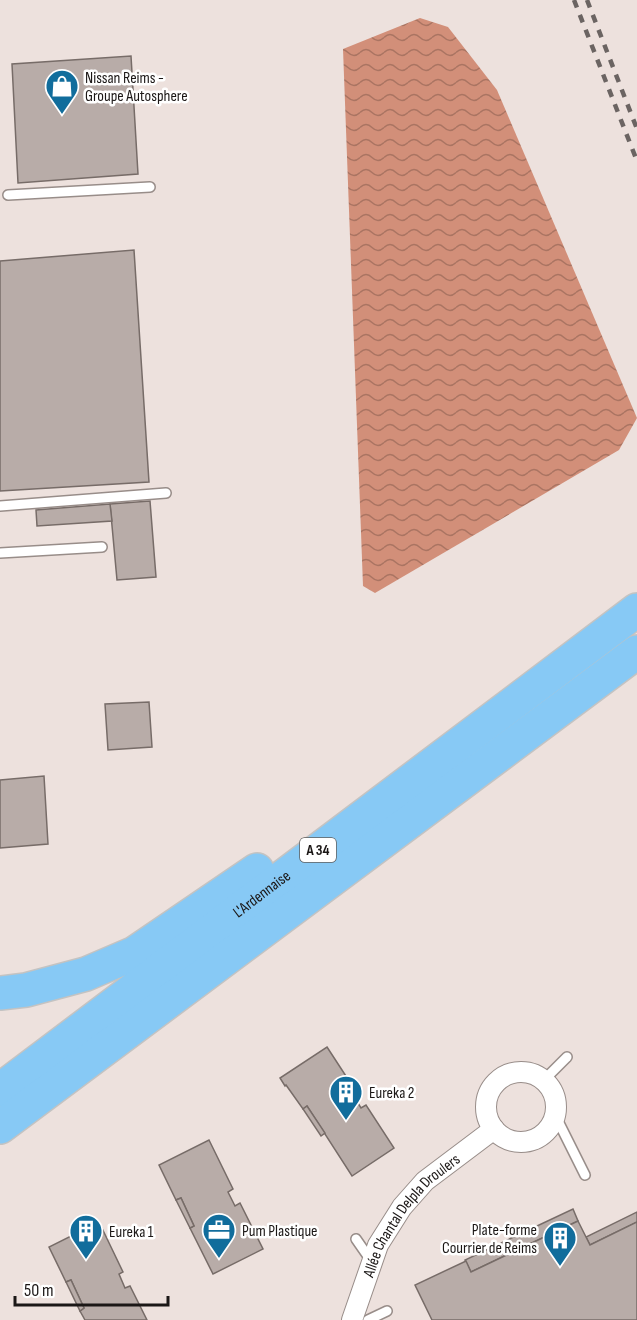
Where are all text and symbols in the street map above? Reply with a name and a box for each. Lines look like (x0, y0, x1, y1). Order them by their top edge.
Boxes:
shop icon: Nissan Reims - Groupe Autosphere (44, 68, 80, 115)
place label: Nissan Reims - Groupe Autosphere (85, 69, 188, 106)
road number: A 34 (300, 838, 336, 862)
street label: L'Ardennaise (230, 867, 295, 922)
building icon: Eureka 2 (328, 1074, 364, 1121)
place label: Eureka 2 (369, 1084, 414, 1103)
street label: Allée Chantal Delpla Droulers (359, 1150, 464, 1281)
office icon: Pum Plastique (201, 1212, 237, 1259)
building icon: Eureka 1 (68, 1213, 104, 1260)
building icon: Plate-forme Courrier de Reims (542, 1220, 578, 1267)
place label: Plate-forme Courrier de Reims (442, 1221, 537, 1258)
place label: Pum Plastique (242, 1222, 318, 1241)
place label: Eureka 1 (109, 1223, 154, 1242)
scale bar (15, 1269, 168, 1307)
text: 50 m (24, 1280, 54, 1301)

